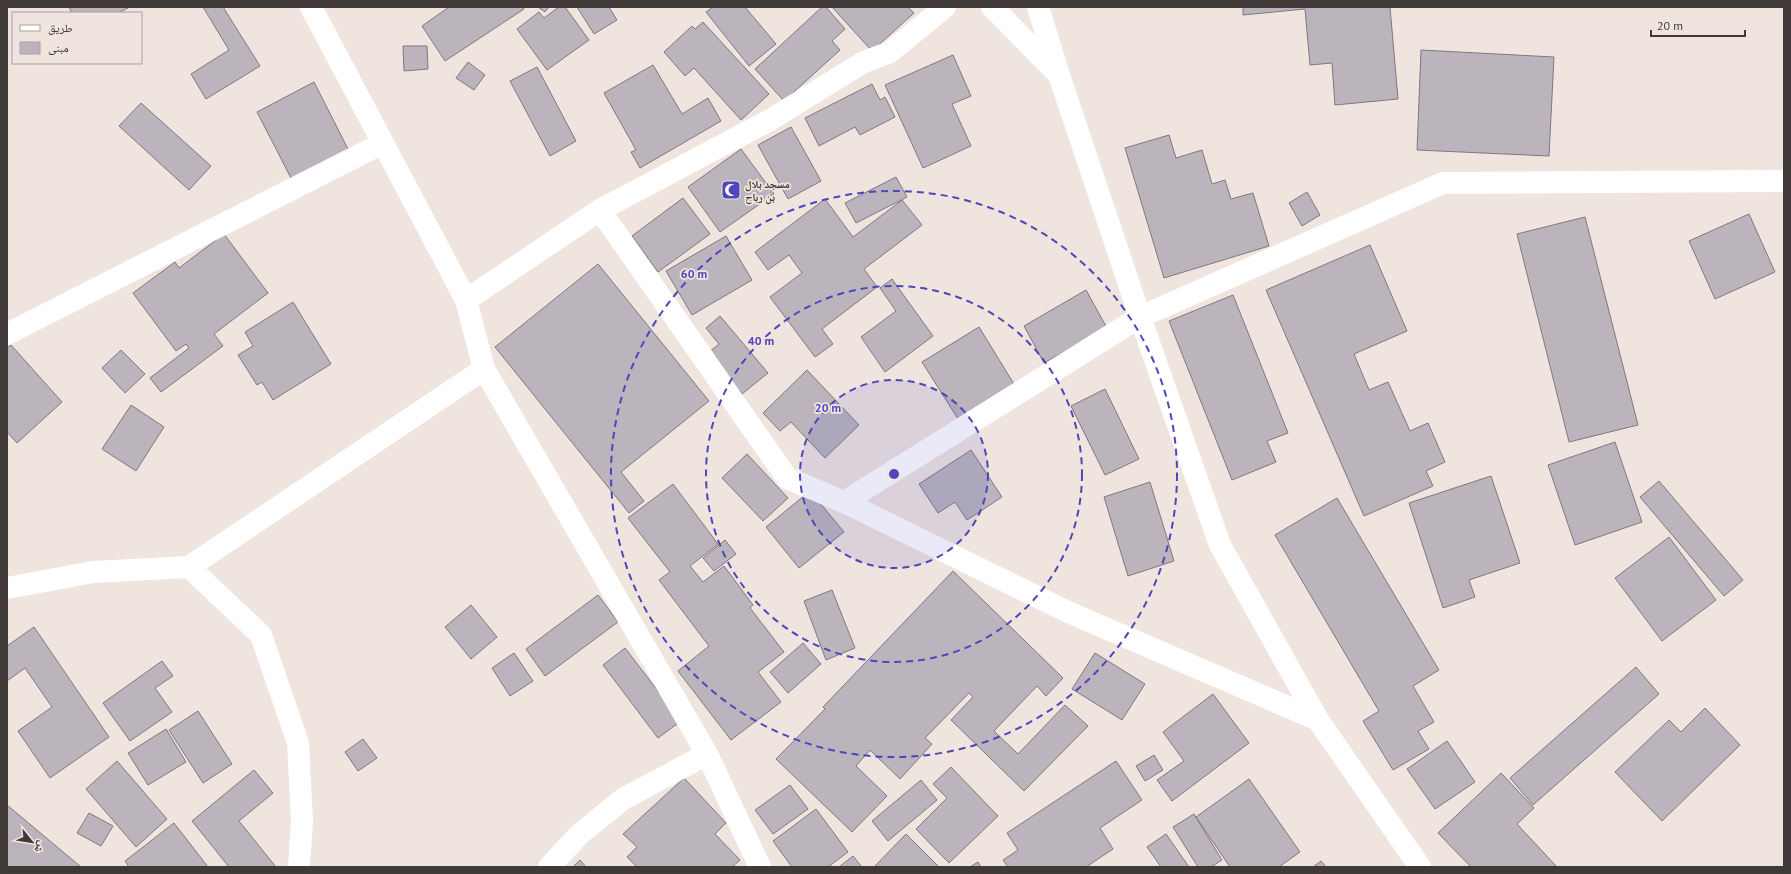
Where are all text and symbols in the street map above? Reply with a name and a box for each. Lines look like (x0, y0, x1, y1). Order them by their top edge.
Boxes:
legend (12, 12, 142, 64)
scale bar (1651, 12, 1745, 38)
text: 20 m (1657, 18, 1683, 33)
text: طريق (48, 20, 73, 35)
text: مبنى (48, 40, 69, 55)
place label: مسجد بلال بن رباح (745, 177, 790, 205)
mosque icon: مسجد بلال بن رباح (720, 179, 742, 201)
text: 60 m (681, 266, 707, 281)
text: 40 m (748, 333, 774, 348)
text: 20 m (815, 400, 841, 415)
centre of rings (887, 467, 901, 481)
north arrow (12, 822, 52, 862)
text: ش (31, 838, 50, 856)

